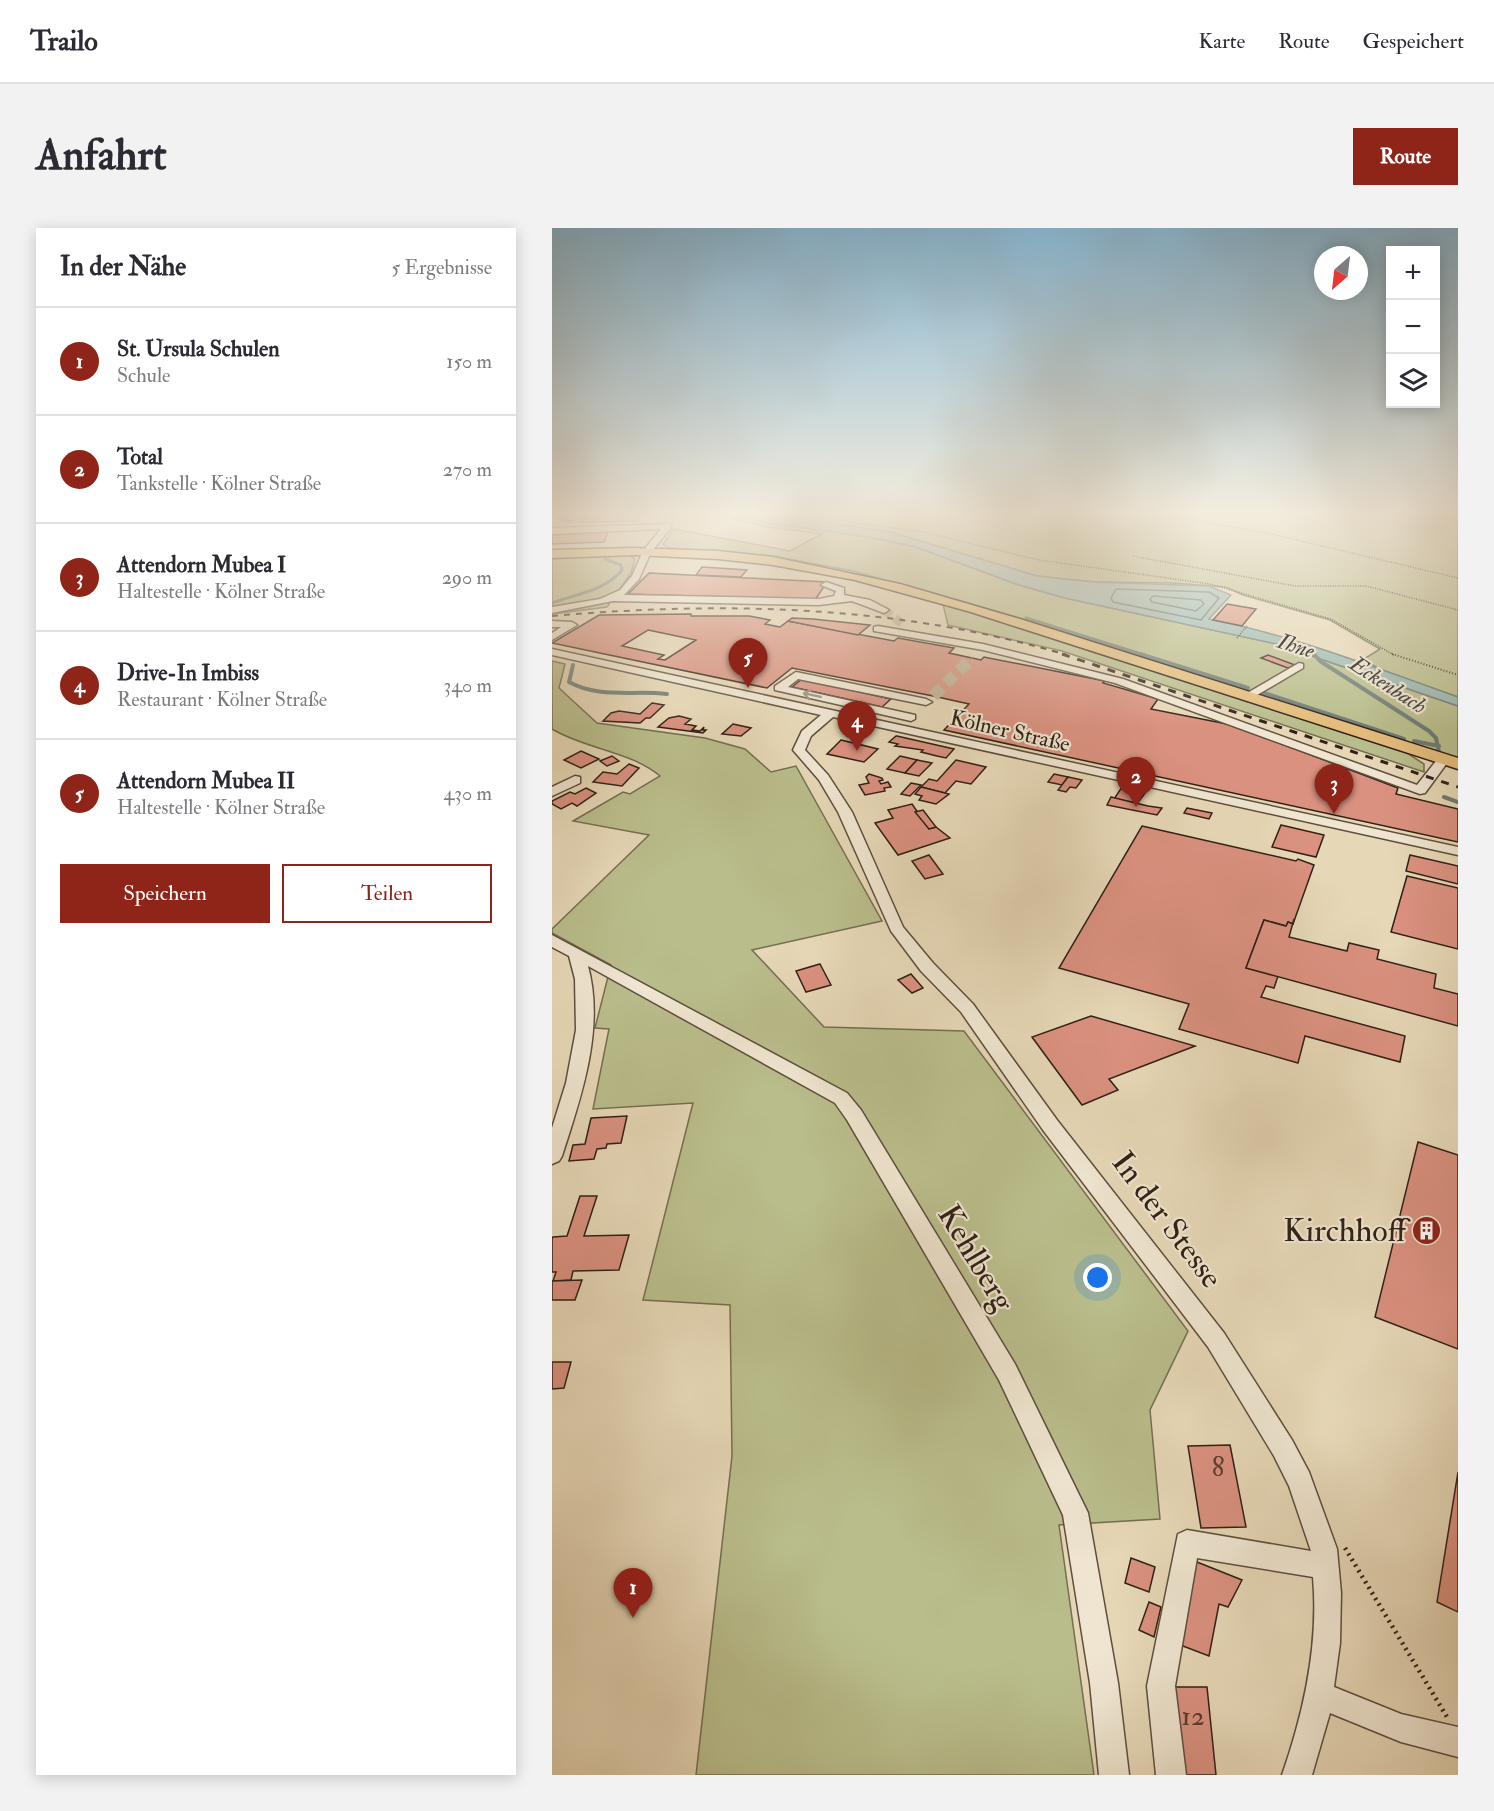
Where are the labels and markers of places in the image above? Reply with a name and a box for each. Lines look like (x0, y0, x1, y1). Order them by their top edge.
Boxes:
pin: 5 (728, 638, 768, 688)
pin: 4 (838, 702, 876, 751)
pin: 2 (1116, 758, 1156, 807)
pin: 3 (1314, 764, 1354, 814)
place label: Kirchhoff (1283, 1211, 1411, 1251)
building icon: Kirchhoff (1411, 1215, 1443, 1247)
pin: 1 (614, 1568, 652, 1618)

